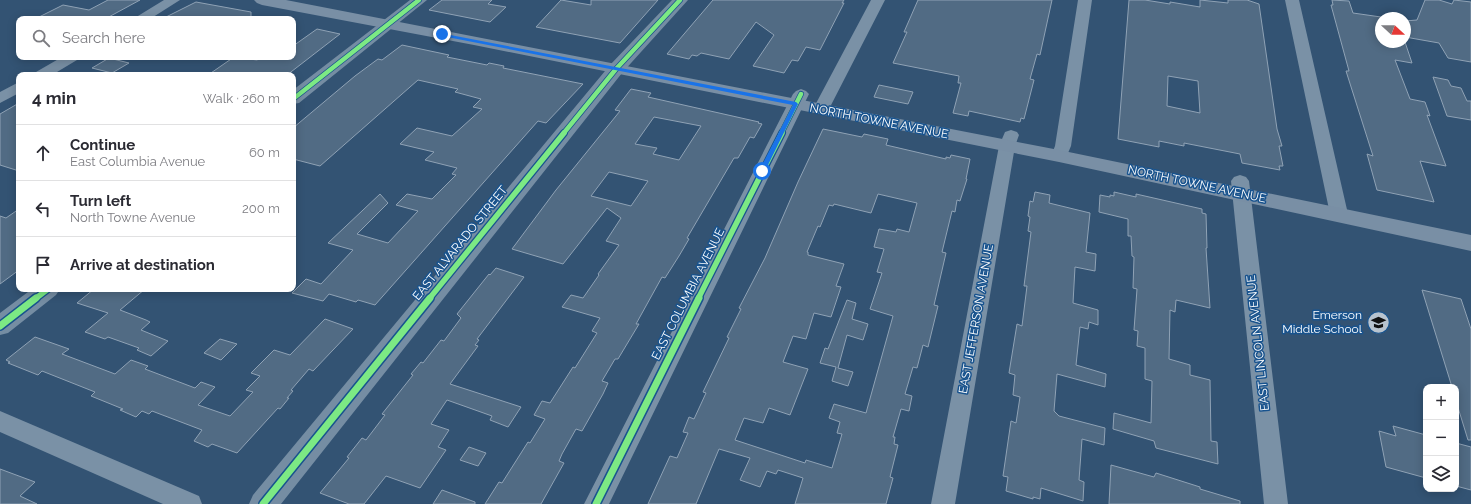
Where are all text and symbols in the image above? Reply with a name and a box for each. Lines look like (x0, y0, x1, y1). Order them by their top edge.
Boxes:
north arrow (1375, 12, 1411, 48)
search box (16, 16, 296, 60)
route end (433, 25, 451, 43)
icon: search (30, 27, 52, 49)
text: Search here (62, 29, 145, 47)
text: 4 min (32, 88, 76, 108)
text: Walk · 260 m (203, 91, 280, 106)
street label: NORTH TOWNE AVENUE (808, 101, 950, 141)
text: Continue (70, 136, 135, 154)
icon: ahead (32, 142, 54, 164)
text: 60 m (249, 145, 280, 160)
text: East Columbia Avenue (70, 154, 205, 169)
route start (753, 162, 771, 180)
street label: NORTH TOWNE AVENUE (1127, 163, 1267, 205)
street label: EAST ALVARADO STREET (410, 183, 511, 303)
text: Turn left (70, 192, 131, 210)
icon: left (32, 198, 54, 220)
text: 200 m (242, 201, 280, 216)
text: North Towne Avenue (70, 210, 195, 225)
street label: EAST COLUMBIA AVENUE (649, 226, 727, 362)
street label: EAST JEFFERSON AVENUE (956, 243, 996, 395)
icon: arrive (32, 254, 54, 276)
text: Arrive at destination (70, 256, 215, 274)
street label: EAST LINCOLN AVENUE (1244, 274, 1272, 412)
place label: Emerson Middle School (1282, 308, 1363, 336)
school or university icon: Emerson Middle School (1365, 309, 1391, 335)
map controls (1423, 384, 1459, 492)
button: + (1423, 384, 1459, 420)
button: − (1423, 420, 1459, 456)
button: layers (1423, 456, 1459, 492)

